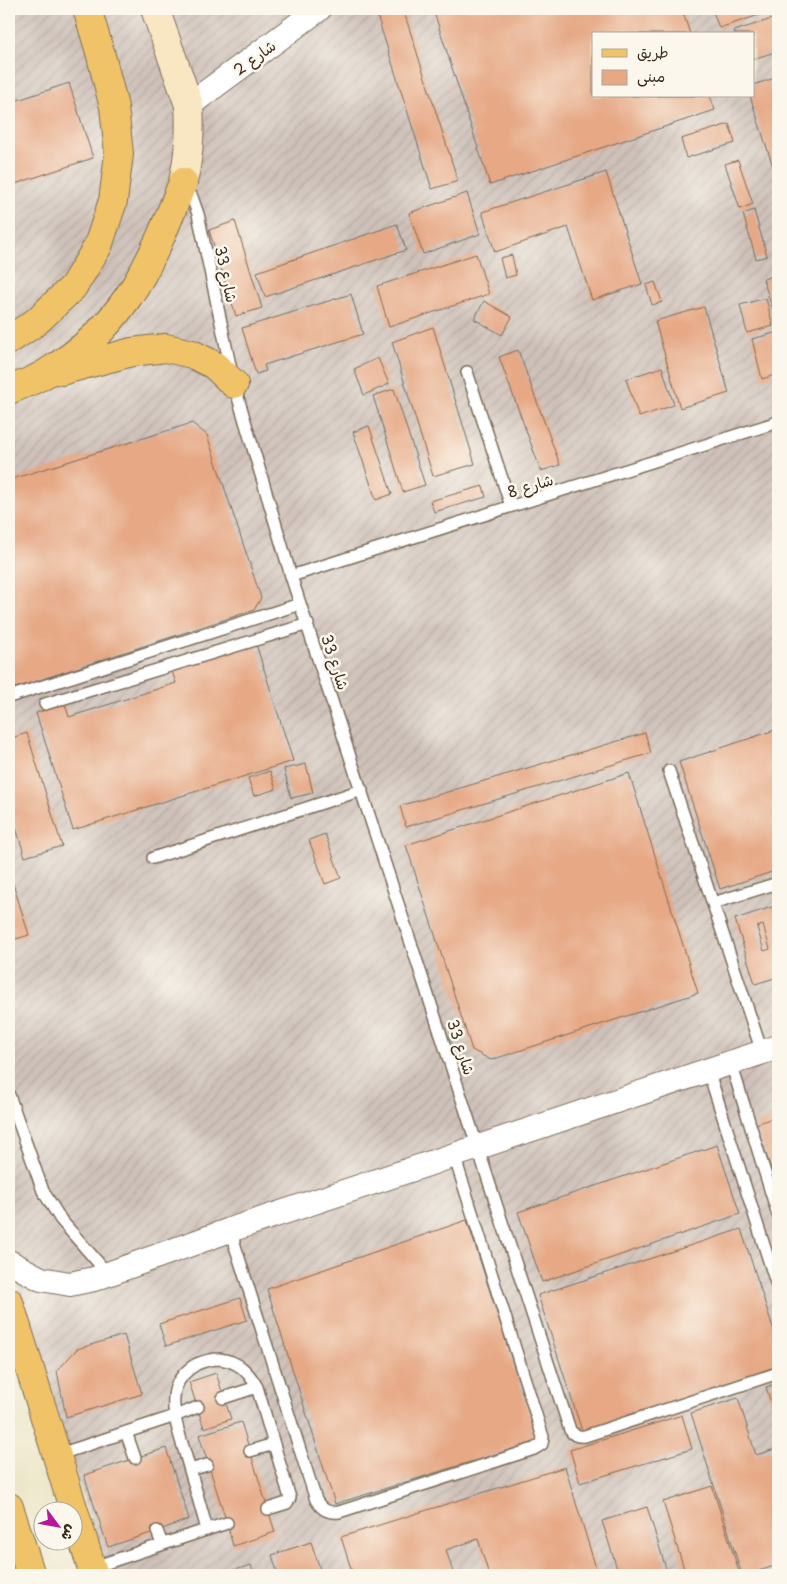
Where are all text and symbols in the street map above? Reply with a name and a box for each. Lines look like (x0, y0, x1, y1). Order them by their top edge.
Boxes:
legend (592, 32, 754, 98)
street label: شارع 2 (228, 34, 280, 80)
text: طريق (637, 40, 669, 63)
text: مبنى (637, 64, 665, 87)
street label: شارع 33 (210, 244, 244, 304)
street label: شارع 8 (504, 467, 556, 503)
street label: شارع 33 (316, 631, 356, 693)
street label: شارع 33 (442, 1016, 482, 1078)
north arrow (32, 1502, 82, 1552)
text: ش (56, 1521, 82, 1545)

